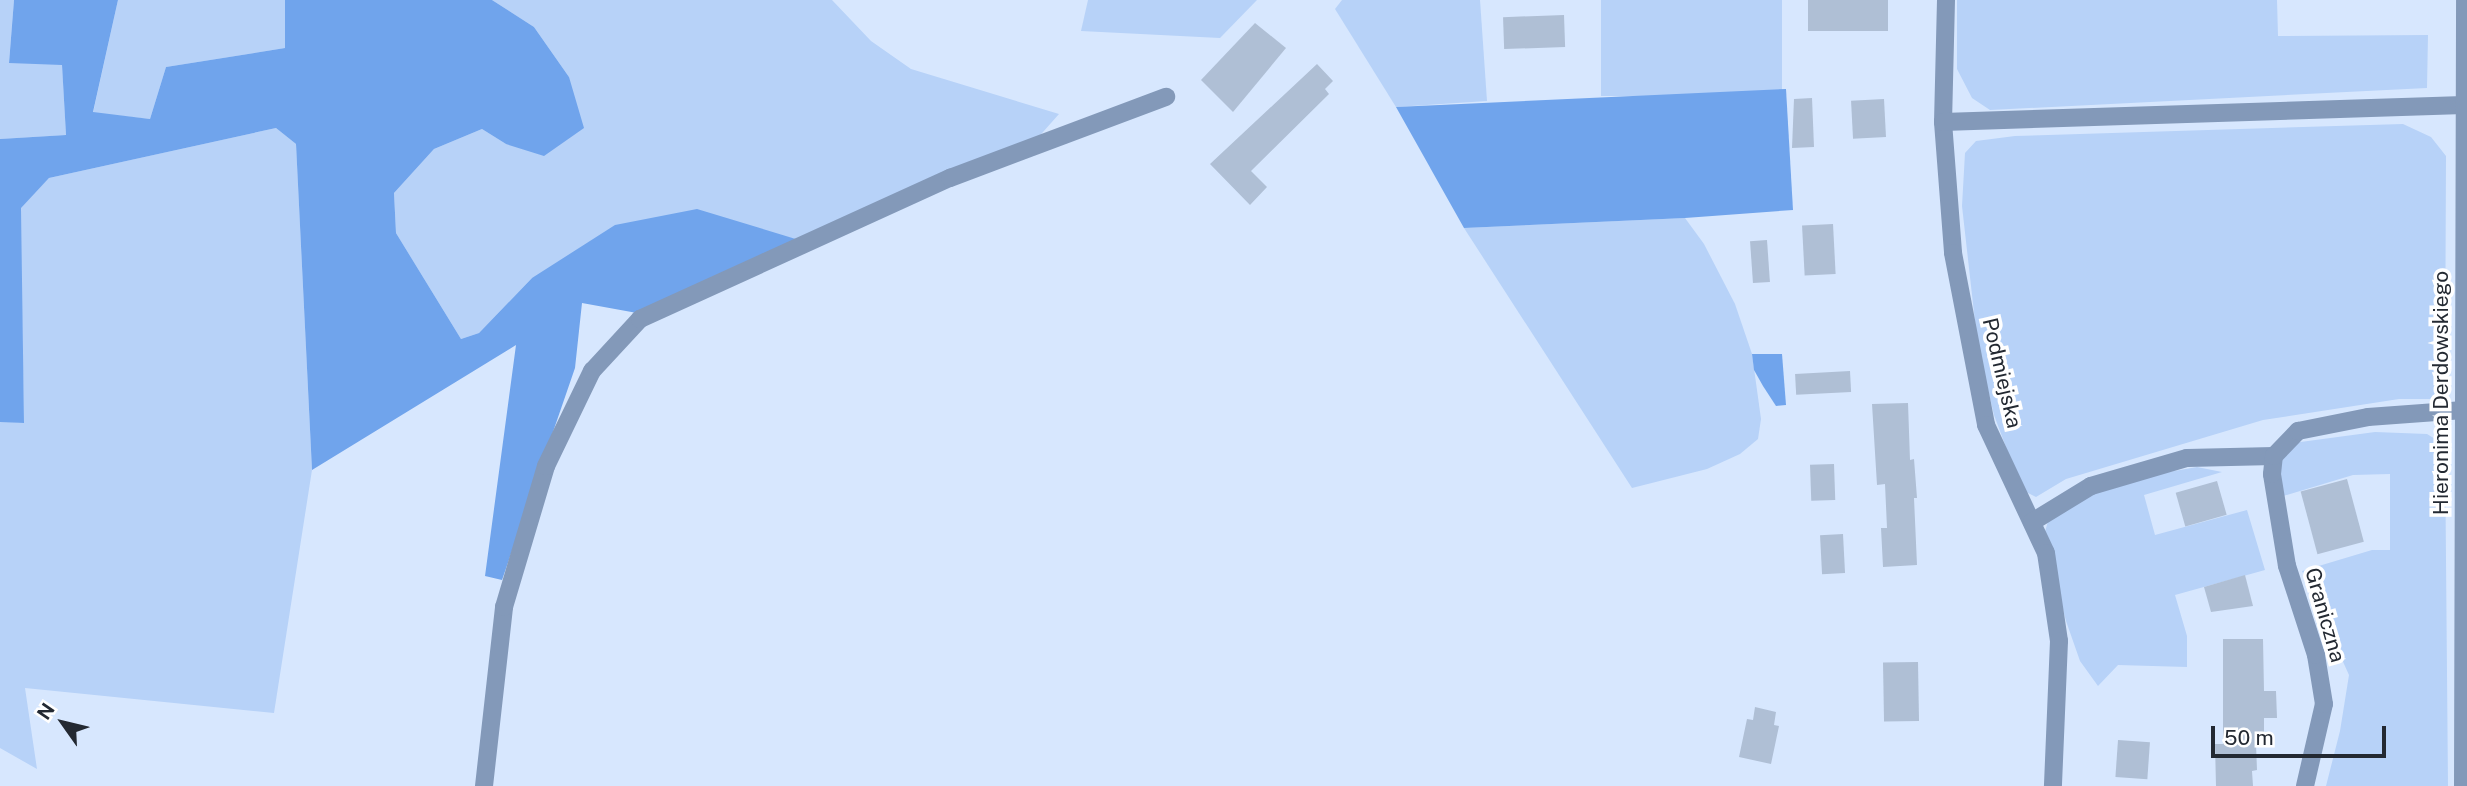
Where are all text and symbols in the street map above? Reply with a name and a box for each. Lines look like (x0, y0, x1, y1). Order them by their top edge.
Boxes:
street label: Hieronima Derdowskiego (2428, 271, 2454, 515)
street label: Podmiejska (1977, 315, 2027, 431)
street label: Graniczna (2300, 565, 2350, 665)
north arrow (28, 688, 98, 758)
text: N (32, 699, 59, 724)
scale bar (2215, 712, 2390, 756)
text: 50 m (2224, 725, 2274, 750)

